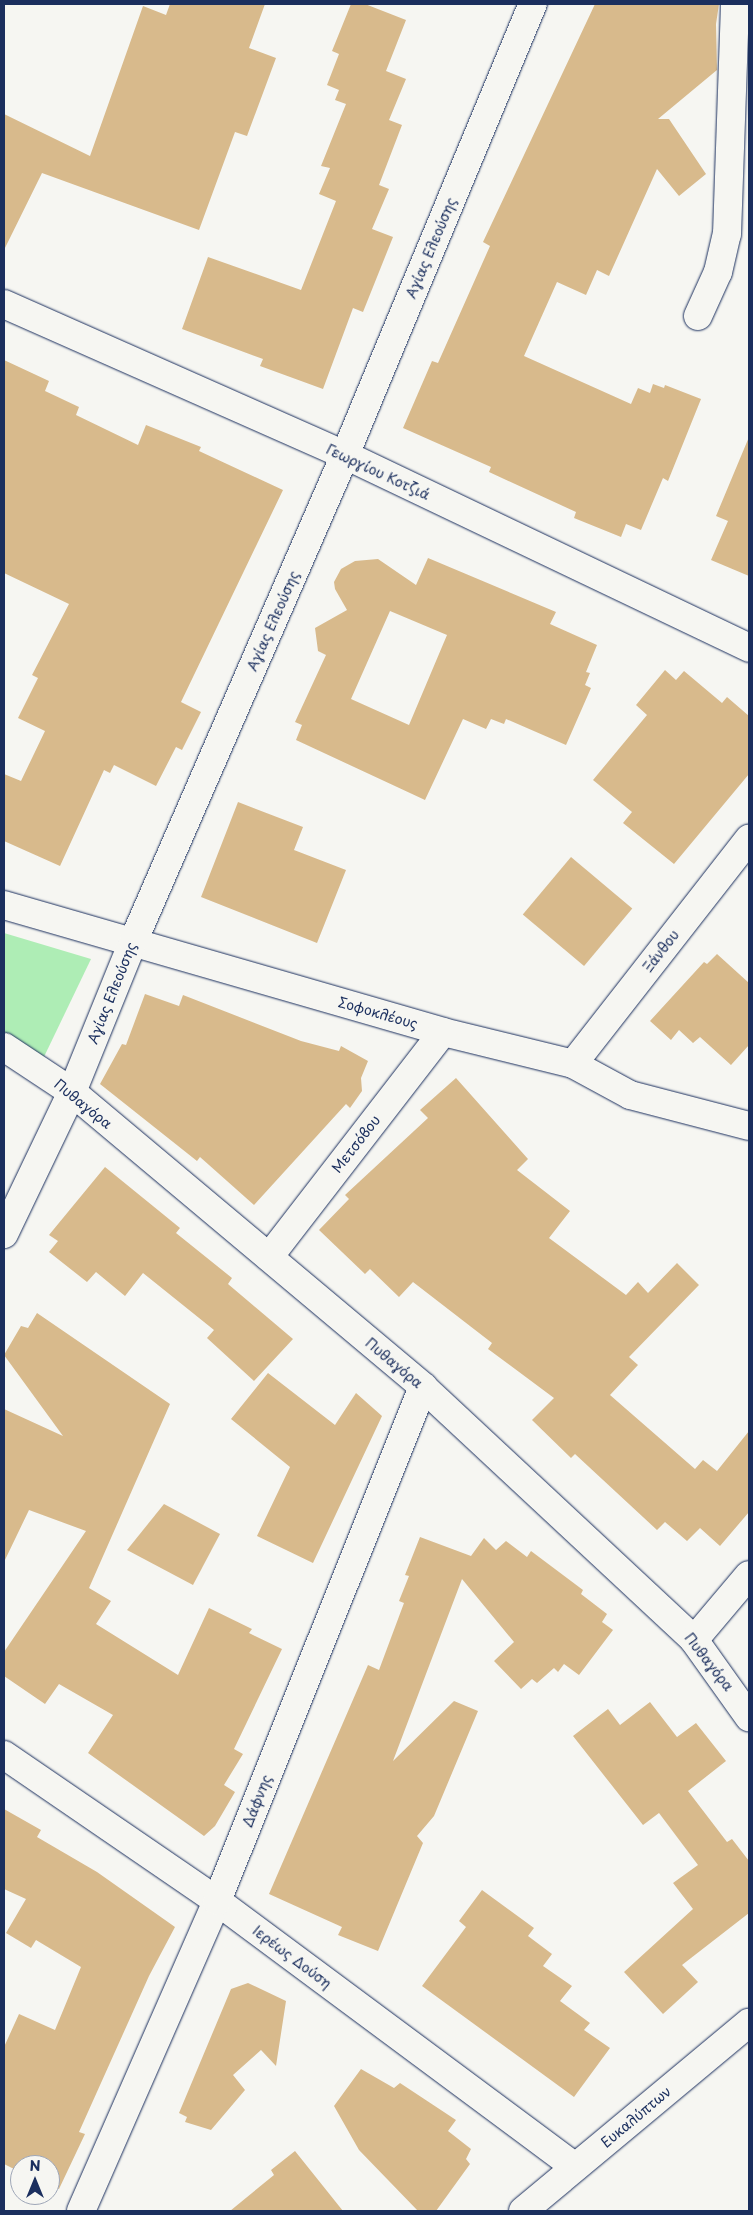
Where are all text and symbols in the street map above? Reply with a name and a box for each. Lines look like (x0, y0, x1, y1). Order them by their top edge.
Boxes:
street label: Αγίας Ελεούσης (402, 195, 460, 301)
street label: Γεωργίου Κοτζιά (323, 441, 433, 503)
street label: Αγίας Ελεούσης (243, 568, 303, 674)
street label: Ξάνθου (639, 927, 683, 975)
street label: Αγίας Ελεούσης (84, 940, 140, 1046)
street label: Σοφοκλέους (336, 994, 420, 1032)
street label: Πυθαγόρα (51, 1076, 115, 1132)
street label: Μετσόβου (328, 1112, 384, 1176)
street label: Πυθαγόρα (362, 1334, 426, 1392)
street label: Πυθαγόρα (681, 1630, 737, 1694)
street label: Δάφνης (239, 1772, 275, 1830)
street label: Ιερέως Δούση (250, 1922, 334, 1992)
street label: Ευκαλύπτων (598, 2083, 674, 2151)
north arrow (10, 2155, 60, 2205)
text: N (29, 2155, 41, 2176)

